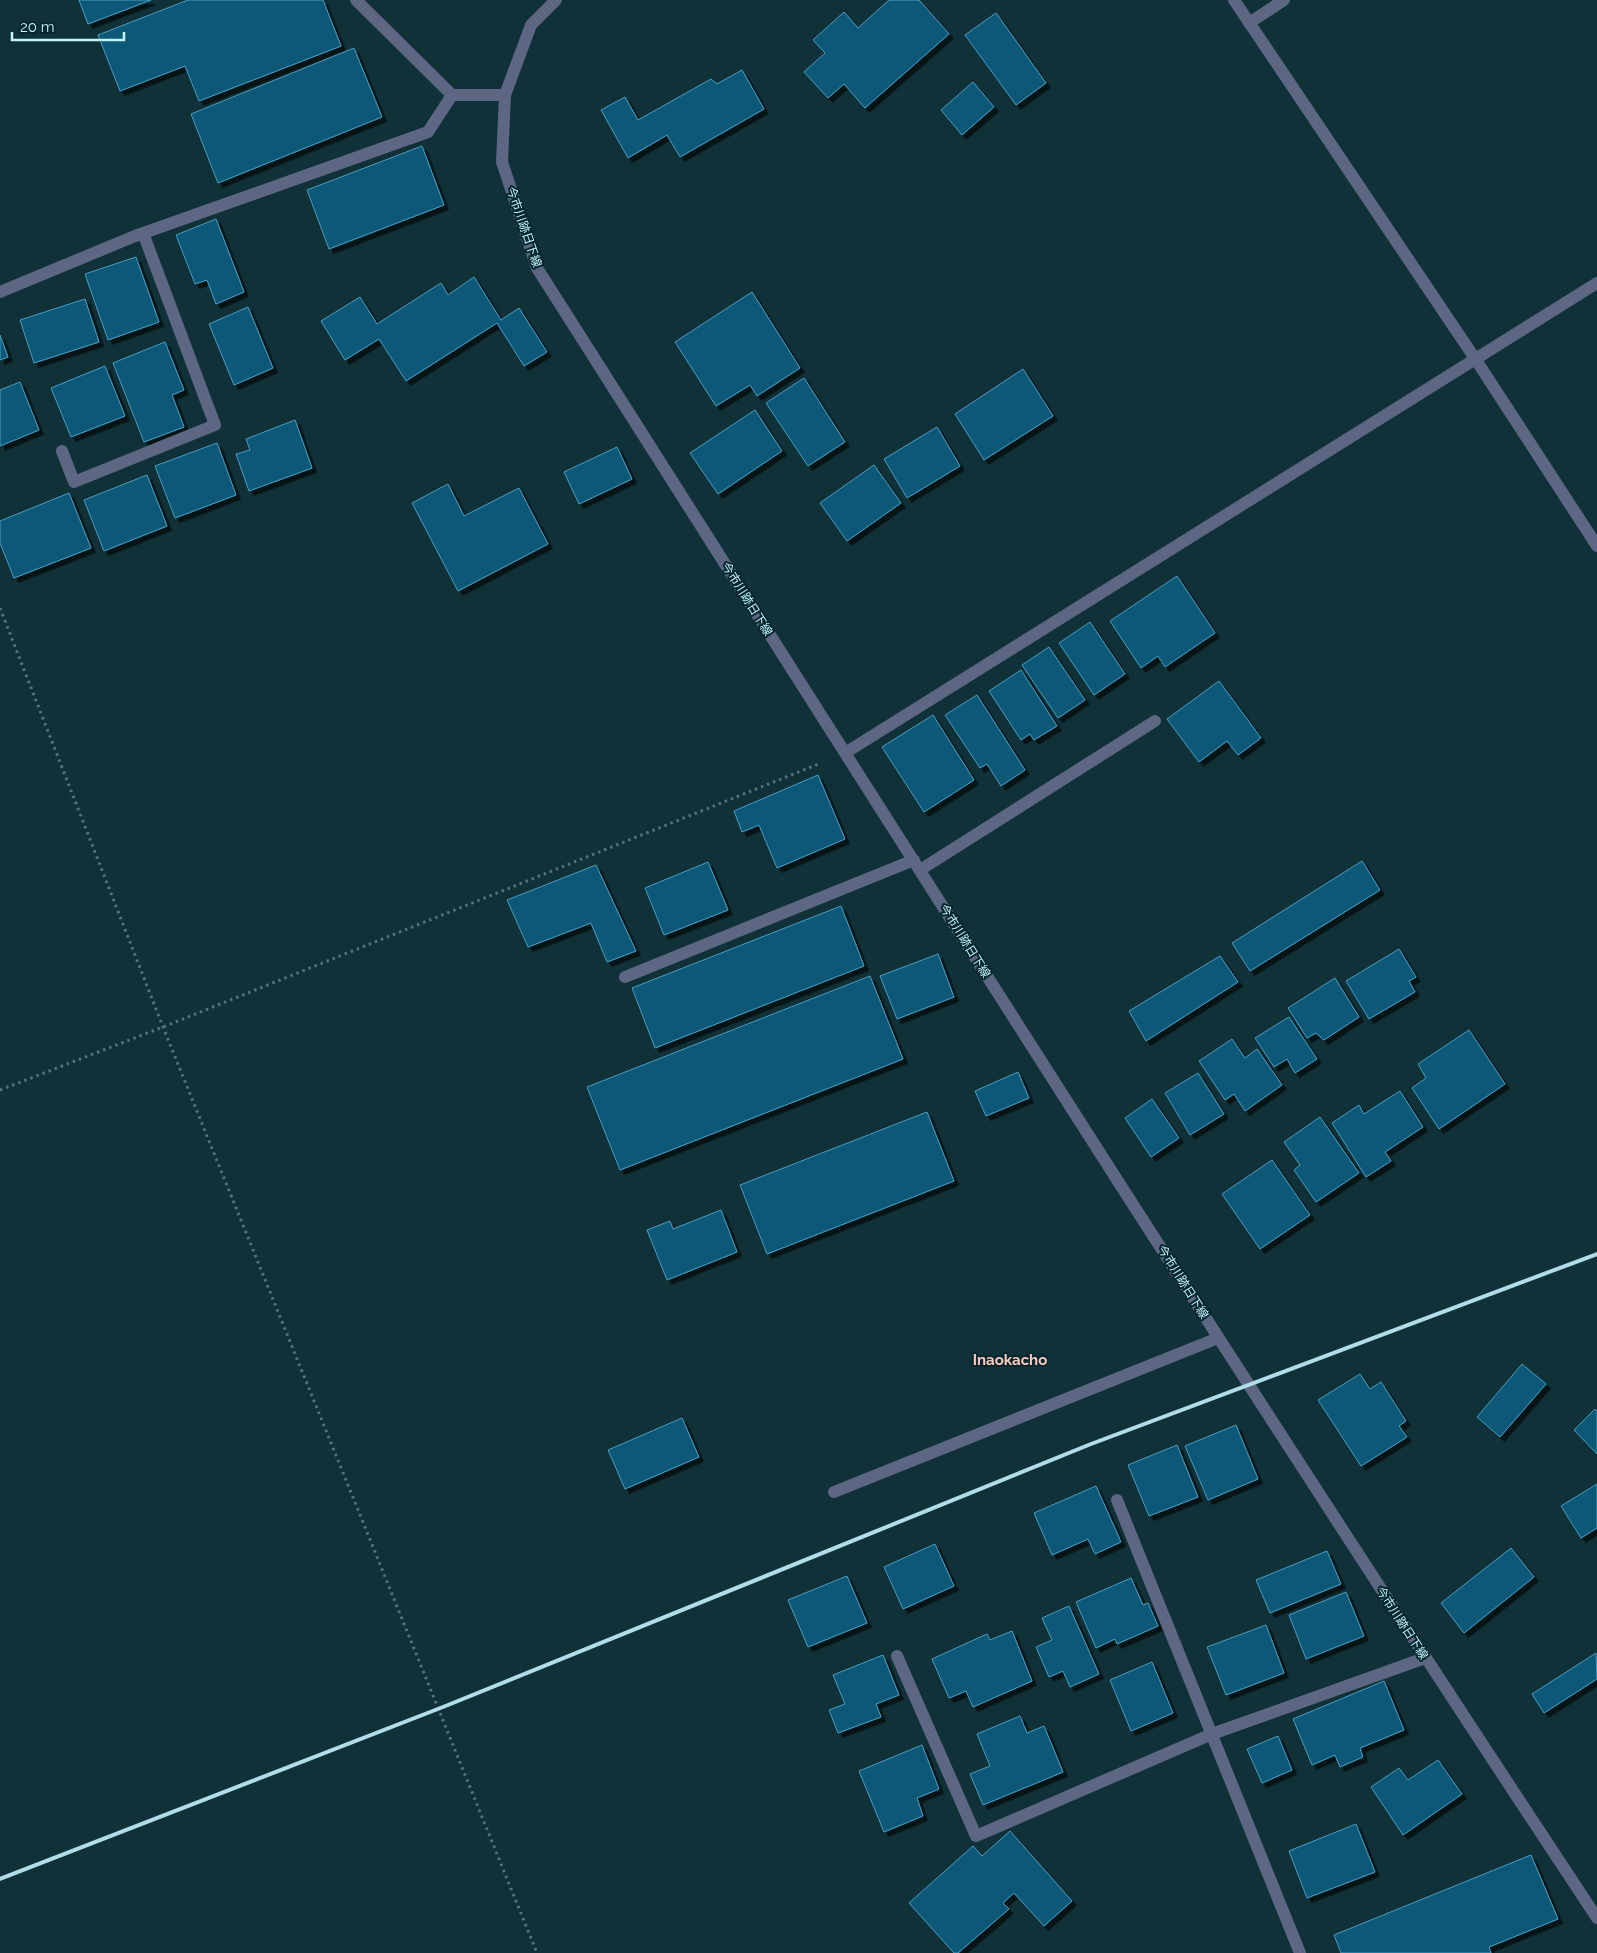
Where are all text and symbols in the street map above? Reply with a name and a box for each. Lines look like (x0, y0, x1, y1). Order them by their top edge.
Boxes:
scale bar (12, 10, 125, 42)
text: 20 m (20, 18, 55, 36)
street label: 今市川跡日下線 (504, 185, 544, 269)
street label: 今市川跡日下線 (719, 560, 775, 638)
street label: 今市川跡日下線 (937, 902, 993, 980)
street label: 今市川跡日下線 (1155, 1243, 1211, 1321)
district label: Inaokacho (973, 1351, 1047, 1369)
street label: 今市川跡日下線 (1373, 1584, 1431, 1662)

